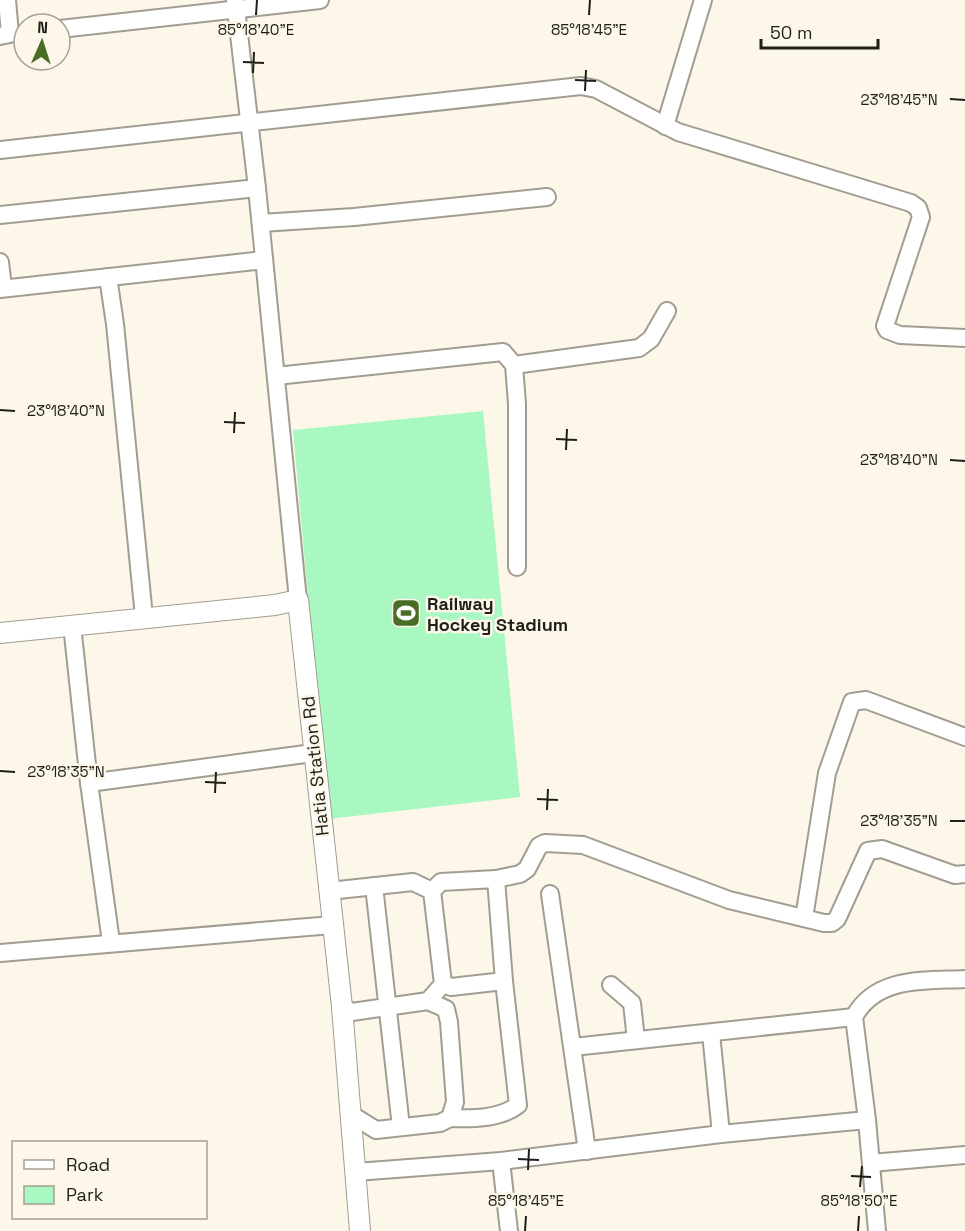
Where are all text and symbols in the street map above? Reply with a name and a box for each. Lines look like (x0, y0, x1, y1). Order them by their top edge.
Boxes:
north arrow (12, 12, 72, 72)
scale bar (761, 12, 878, 50)
text: N (37, 17, 49, 38)
text: 85°18'40"E (218, 20, 294, 39)
text: 85°18'45"E (551, 20, 627, 39)
text: 50 m (770, 21, 812, 44)
text: 23°18'45"N (860, 90, 938, 109)
text: 23°18'40"N (27, 401, 105, 420)
text: 23°18'40"N (860, 450, 938, 469)
place label: Railway Hockey Stadium (427, 592, 568, 636)
sports icon: Railway Hockey Stadium (390, 597, 422, 629)
street label: Hatia Station Rd (296, 695, 334, 837)
text: 23°18'35"N (27, 762, 105, 781)
text: 23°18'35"N (860, 811, 938, 830)
legend (12, 1141, 207, 1219)
text: Road (66, 1153, 110, 1176)
text: Park (66, 1183, 104, 1206)
text: 85°18'45"E (488, 1191, 564, 1210)
text: 85°18'50"E (821, 1191, 897, 1210)

